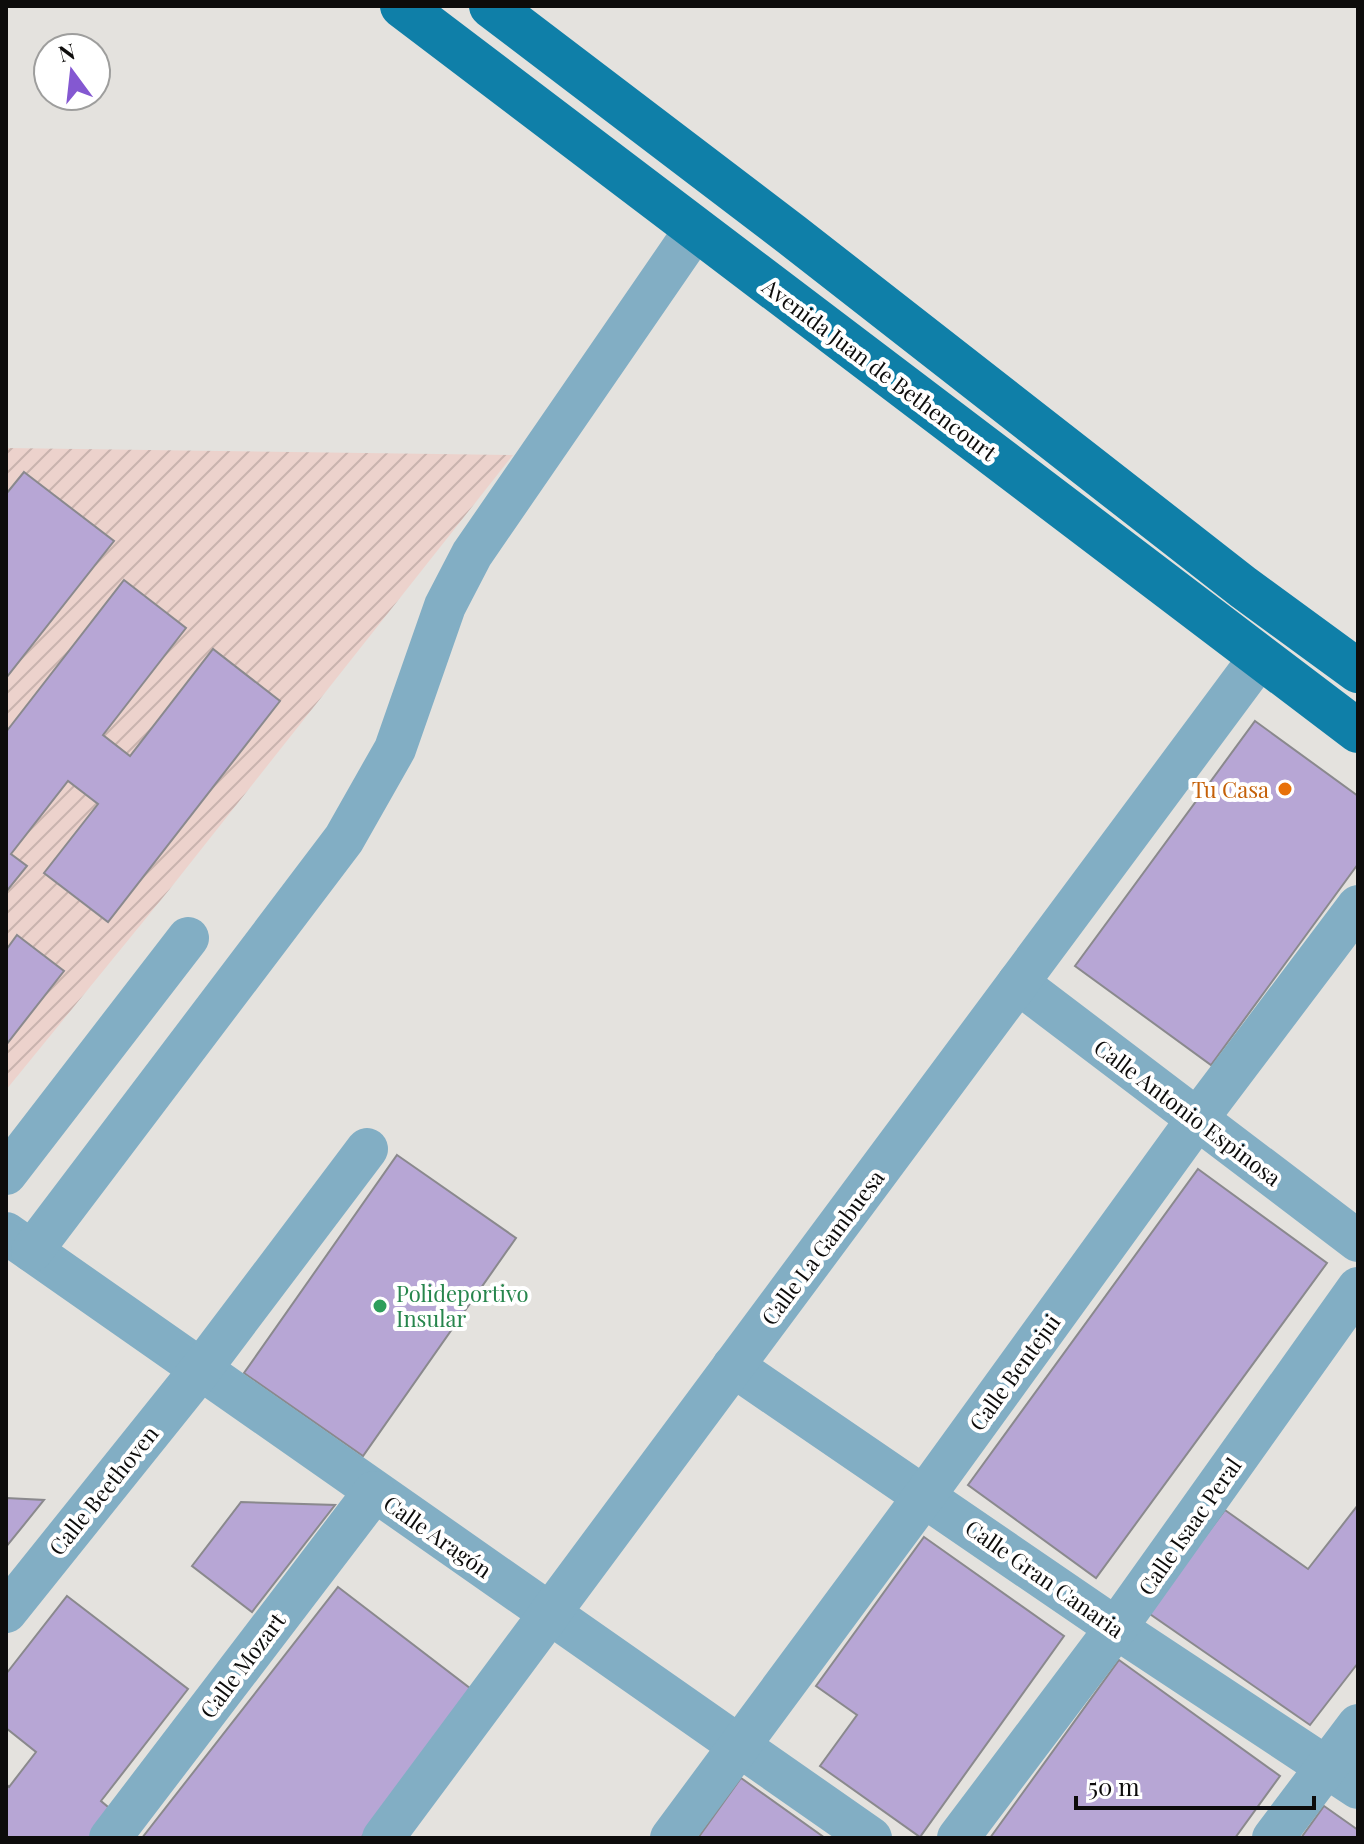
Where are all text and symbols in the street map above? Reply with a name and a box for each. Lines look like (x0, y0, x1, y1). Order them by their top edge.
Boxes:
north arrow (32, 32, 112, 112)
text: N (55, 35, 78, 68)
street label: Avenida Juan de Bethencourt (756, 270, 1004, 468)
place label: Tu Casa (1192, 774, 1269, 804)
marker: Tu Casa (1276, 780, 1294, 798)
street label: Calle Antonio Espinosa (1088, 1032, 1288, 1192)
street label: Calle La Gambuesa (754, 1163, 890, 1331)
place label: Polideportivo Insular (396, 1278, 529, 1333)
marker: Polideportivo Insular (371, 1297, 389, 1315)
street label: Calle Bentejui (962, 1308, 1066, 1436)
street label: Calle Beethoven (41, 1419, 165, 1561)
street label: Calle Isaac Peral (1130, 1451, 1248, 1601)
street label: Calle Aragón (378, 1488, 498, 1584)
street label: Calle Gran Canaria (960, 1512, 1130, 1644)
street label: Calle Mozart (192, 1605, 292, 1724)
scale bar (1076, 1760, 1314, 1810)
text: 50 m (1088, 1770, 1140, 1802)

